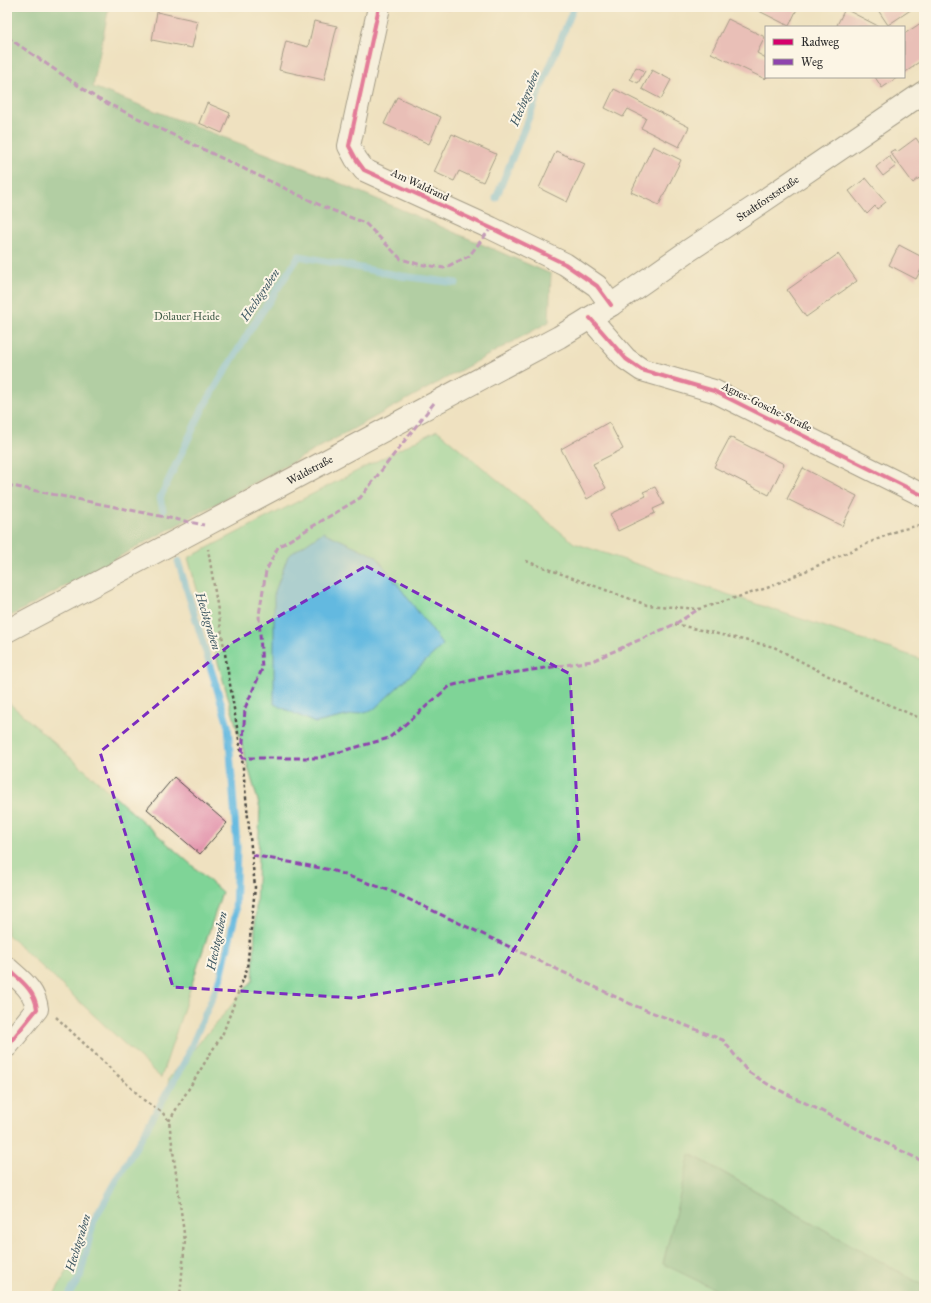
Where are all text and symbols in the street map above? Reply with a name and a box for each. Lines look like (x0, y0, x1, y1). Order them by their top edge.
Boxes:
legend (765, 26, 905, 78)
text: Radweg (801, 35, 839, 50)
text: Weg (801, 55, 823, 70)
water label: Hechtgraben (507, 67, 543, 129)
street label: Am Waldrand (388, 166, 451, 204)
street label: Stadtforststraße (734, 172, 802, 224)
water label: Hechtgraben (237, 266, 283, 324)
park label: Dölauer Heide (154, 310, 220, 323)
street label: Agnes-Gosche-Straße (719, 379, 814, 435)
street label: Waldstraße (285, 452, 335, 487)
water label: Hechtgraben (192, 590, 224, 652)
water label: Hechtgraben (204, 910, 230, 973)
water label: Hechtgraben (62, 1212, 94, 1274)

